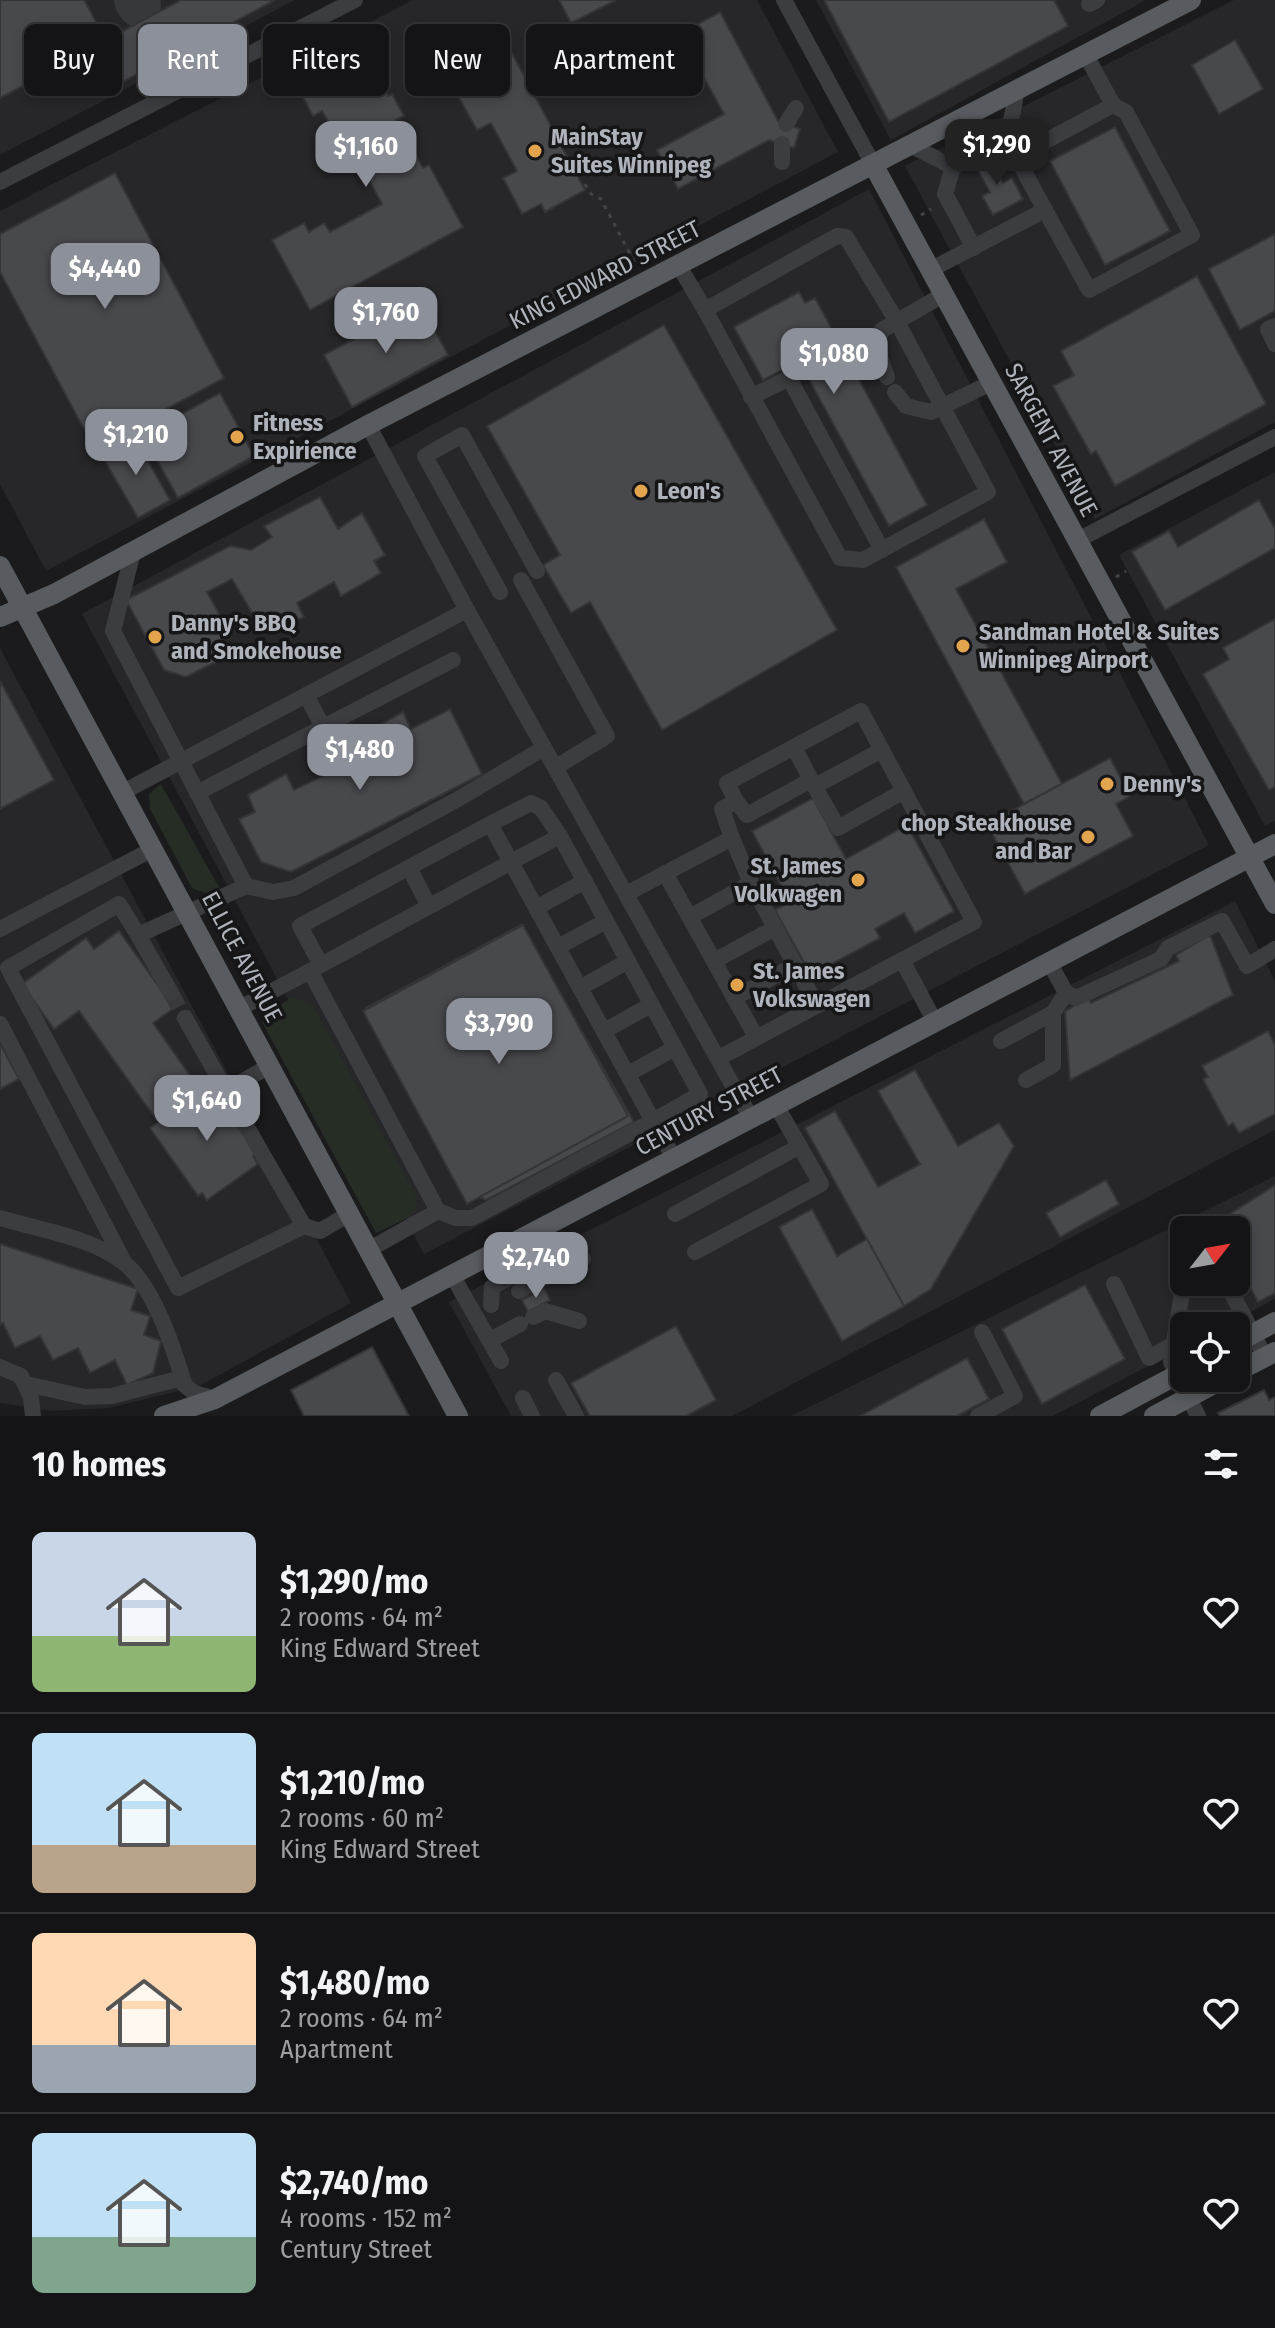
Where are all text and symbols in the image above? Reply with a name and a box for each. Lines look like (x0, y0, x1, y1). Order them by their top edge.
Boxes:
chip: Buy (24, 24, 122, 96)
chip: Rent (138, 24, 247, 96)
chip: Filters (263, 24, 389, 96)
chip: New (405, 24, 510, 96)
chip: Apartment (526, 24, 703, 96)
pin: $1,290 (932, 119, 1062, 187)
pin: $1,160 (301, 121, 431, 189)
place label: MainStay Suites Winnipeg (551, 123, 711, 179)
text: $1,290 (963, 129, 1031, 160)
text: $1,160 (333, 131, 399, 162)
marker: MainStay Suites Winnipeg (526, 142, 544, 160)
street label: KING EDWARD STREET (505, 215, 705, 335)
pin: $4,440 (40, 243, 170, 311)
text: $4,440 (69, 253, 141, 284)
pin: $1,760 (321, 287, 451, 355)
text: $1,760 (352, 297, 420, 328)
pin: $1,080 (769, 328, 899, 396)
text: $1,080 (799, 338, 869, 369)
street label: SARGENT AVENUE (999, 359, 1103, 521)
pin: $1,210 (71, 409, 201, 477)
place label: Fitness Expirience (253, 409, 357, 465)
text: $1,210 (103, 419, 169, 450)
marker: Fitness Expirience (228, 428, 246, 446)
place label: Leon's (657, 477, 721, 505)
marker: Leon's (632, 482, 650, 500)
place label: Danny's BBQ and Smokehouse (171, 609, 342, 665)
place label: Sandman Hotel & Suites Winnipeg Airport (979, 618, 1220, 674)
marker: Danny's BBQ and Smokehouse (146, 628, 164, 646)
marker: Sandman Hotel & Suites Winnipeg Airport (954, 637, 972, 655)
pin: $1,480 (295, 724, 425, 792)
text: $1,480 (325, 734, 395, 765)
place label: Denny's (1123, 770, 1202, 798)
marker: Denny's (1098, 775, 1116, 793)
place label: chop Steakhouse and Bar (901, 809, 1072, 865)
marker: chop Steakhouse and Bar (1079, 828, 1097, 846)
place label: St. James Volkwagen (733, 852, 842, 908)
marker: St. James Volkwagen (849, 871, 867, 889)
street label: ELLICE AVENUE (196, 887, 288, 1027)
place label: St. James Volkswagen (752, 957, 871, 1013)
marker: St. James Volkswagen (728, 976, 746, 994)
pin: $3,790 (434, 998, 564, 1066)
text: $3,790 (464, 1008, 534, 1039)
street label: CENTURY STREET (631, 1060, 787, 1162)
pin: $1,640 (142, 1075, 272, 1143)
text: $1,640 (172, 1085, 242, 1116)
north arrow (1170, 1216, 1250, 1296)
map controls (1170, 1216, 1250, 1392)
pin: $2,740 (471, 1232, 601, 1300)
text: $2,740 (502, 1242, 570, 1273)
button: locate (1170, 1312, 1250, 1392)
icon: filters (1199, 1442, 1243, 1486)
text: 10 homes (32, 1444, 166, 1485)
text: $1,290/mo (280, 1561, 428, 1602)
icon: home (96, 1564, 192, 1660)
icon: heart (1199, 1590, 1243, 1634)
text: 2 rooms · 64 m² (280, 1602, 443, 1633)
text: King Edward Street (280, 1633, 480, 1664)
text: $1,210/mo (280, 1762, 425, 1803)
icon: home (96, 1765, 192, 1861)
icon: heart (1199, 1791, 1243, 1835)
text: 2 rooms · 60 m² (280, 1803, 444, 1834)
text: King Edward Street (280, 1834, 480, 1865)
text: $1,480/mo (280, 1962, 430, 2003)
icon: home (96, 1965, 192, 2061)
icon: heart (1199, 1991, 1243, 2035)
text: 2 rooms · 64 m² (280, 2003, 443, 2034)
text: Apartment (280, 2034, 393, 2065)
text: $2,740/mo (280, 2162, 428, 2203)
icon: home (96, 2165, 192, 2261)
icon: heart (1199, 2191, 1243, 2235)
text: 4 rooms · 152 m² (280, 2203, 452, 2234)
text: Century Street (280, 2234, 432, 2265)

